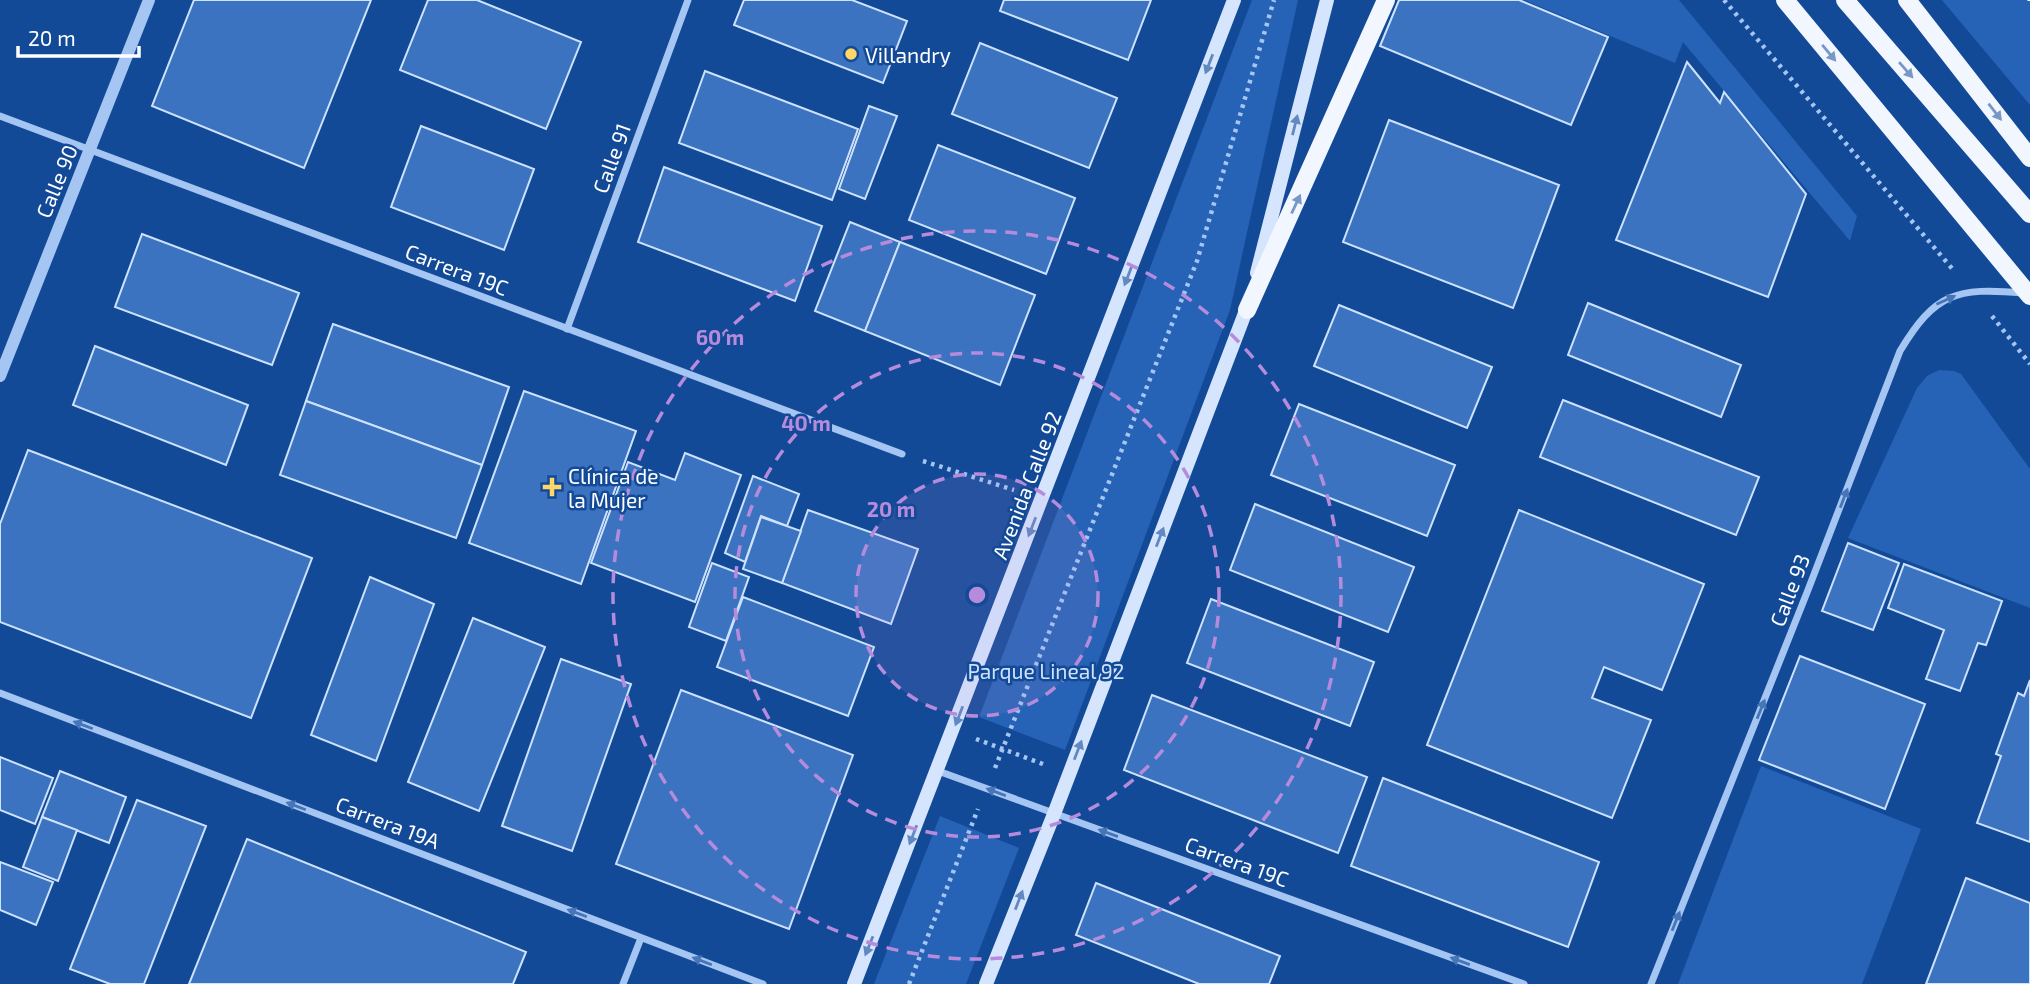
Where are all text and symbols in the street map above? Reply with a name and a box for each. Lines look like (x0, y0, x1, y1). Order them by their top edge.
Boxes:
scale bar (18, 14, 138, 58)
text: 20 m (28, 25, 76, 50)
place label: Villandry (865, 42, 951, 67)
one-way arrow (1821, 44, 1836, 61)
marker: Villandry (843, 46, 859, 62)
one-way arrow (1204, 53, 1215, 74)
one-way arrow (1898, 62, 1913, 79)
one-way arrow (1987, 102, 2002, 120)
one-way arrow (1289, 114, 1300, 136)
street label: Calle 91 (587, 120, 635, 196)
street label: Calle 90 (30, 141, 82, 221)
one-way arrow (1291, 193, 1302, 214)
street label: Carrera 19C (402, 238, 512, 300)
one-way arrow (1122, 266, 1133, 287)
one-way arrow (1936, 294, 1956, 306)
text: 60 m (696, 324, 744, 349)
street label: Avenida Calle 92 (986, 408, 1066, 562)
text: 40 m (781, 410, 831, 435)
place label: Clínica de la Mujer (568, 463, 659, 513)
marker: Clínica de la Mujer (542, 477, 562, 497)
one-way arrow (1839, 487, 1850, 508)
text: 20 m (867, 496, 915, 521)
one-way arrow (1026, 517, 1037, 538)
one-way arrow (1154, 527, 1165, 548)
street label: Calle 93 (1764, 550, 1814, 630)
centre of rings (965, 583, 989, 607)
park label: Parque Lineal 92 (967, 658, 1125, 683)
one-way arrow (1755, 699, 1766, 720)
one-way arrow (954, 706, 965, 727)
one-way arrow (72, 719, 93, 730)
one-way arrow (1073, 739, 1084, 760)
one-way arrow (986, 786, 1007, 797)
street label: Carrera 19A (332, 791, 444, 853)
one-way arrow (285, 800, 306, 811)
one-way arrow (907, 824, 918, 845)
one-way arrow (1098, 827, 1119, 838)
street label: Carrera 19C (1182, 831, 1292, 891)
one-way arrow (1014, 890, 1025, 911)
one-way arrow (566, 908, 587, 919)
one-way arrow (1671, 910, 1682, 931)
one-way arrow (864, 936, 875, 957)
one-way arrow (691, 955, 712, 966)
one-way arrow (1450, 955, 1471, 966)

